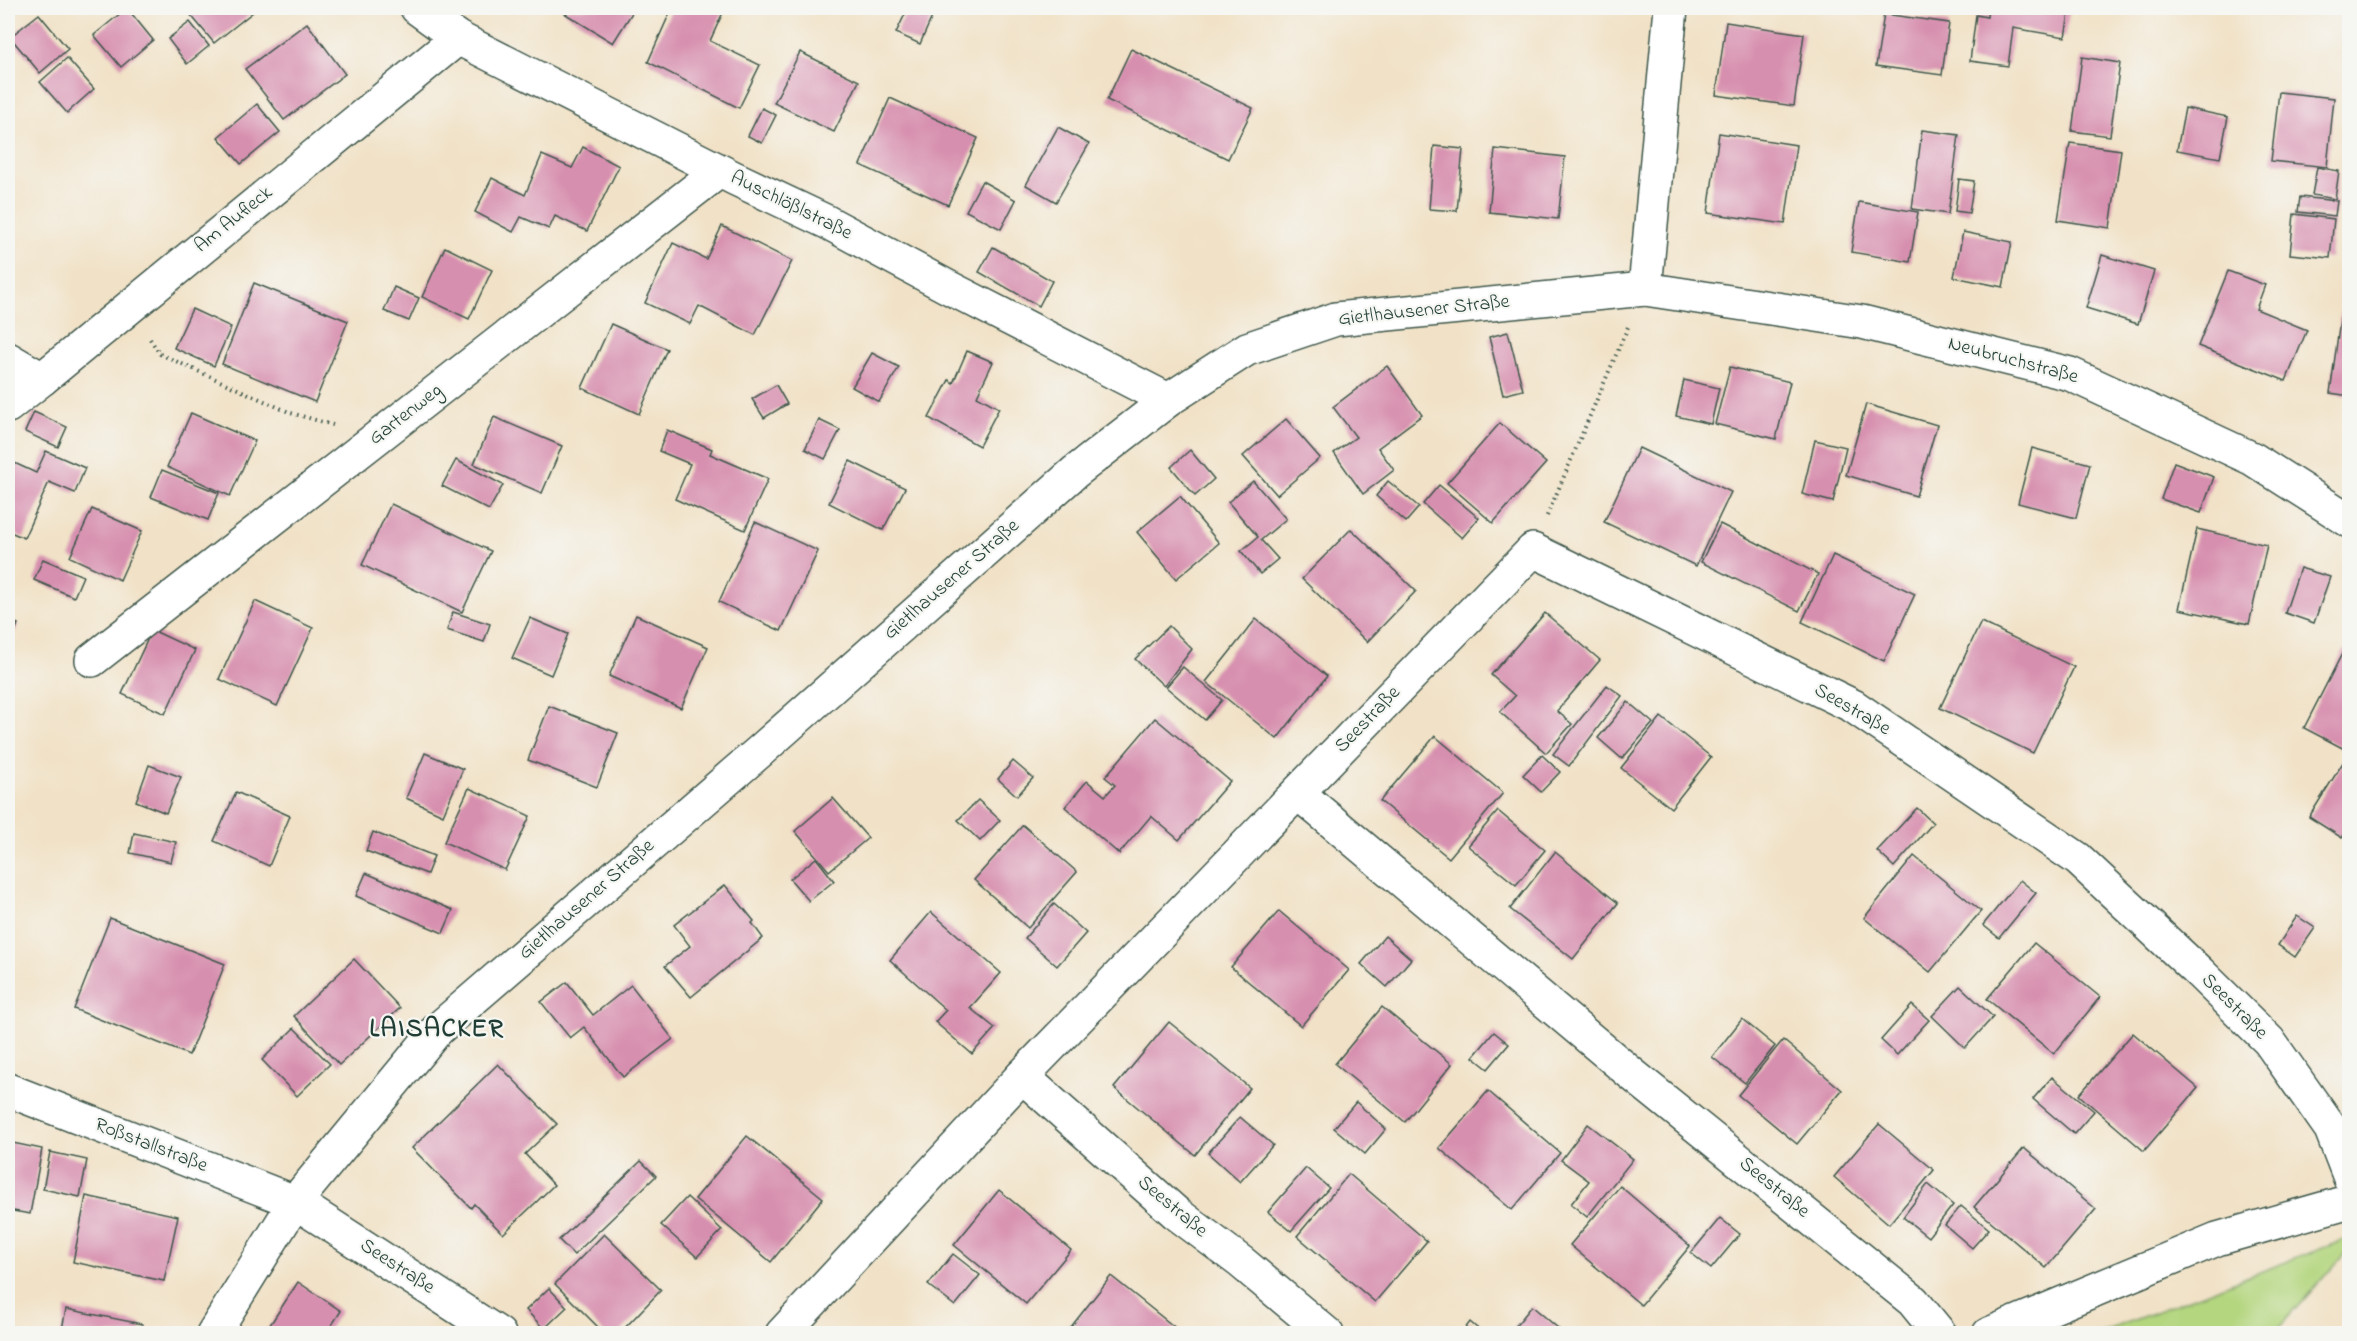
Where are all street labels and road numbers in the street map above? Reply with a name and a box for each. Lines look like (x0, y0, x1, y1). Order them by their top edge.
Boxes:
street label: Auschlößlstraße (725, 164, 857, 248)
street label: Am Aufleck (189, 179, 280, 261)
street label: Gietlhausener Straße (1337, 288, 1511, 334)
street label: Neubruchstraße (1945, 330, 2081, 392)
street label: Gartenweg (363, 377, 449, 454)
street label: Gietlhausener Straße (878, 513, 1026, 647)
street label: Seestraße (1808, 676, 1896, 744)
street label: Seestraße (1328, 680, 1408, 760)
street label: Gietlhausener Straße (513, 833, 661, 967)
street label: Seestraße (2194, 967, 2274, 1047)
street label: Roßstallstraße (90, 1111, 212, 1181)
street label: Seestraße (1732, 1150, 1816, 1226)
street label: Seestraße (1130, 1169, 1214, 1245)
street label: Seestraße (354, 1232, 440, 1302)

